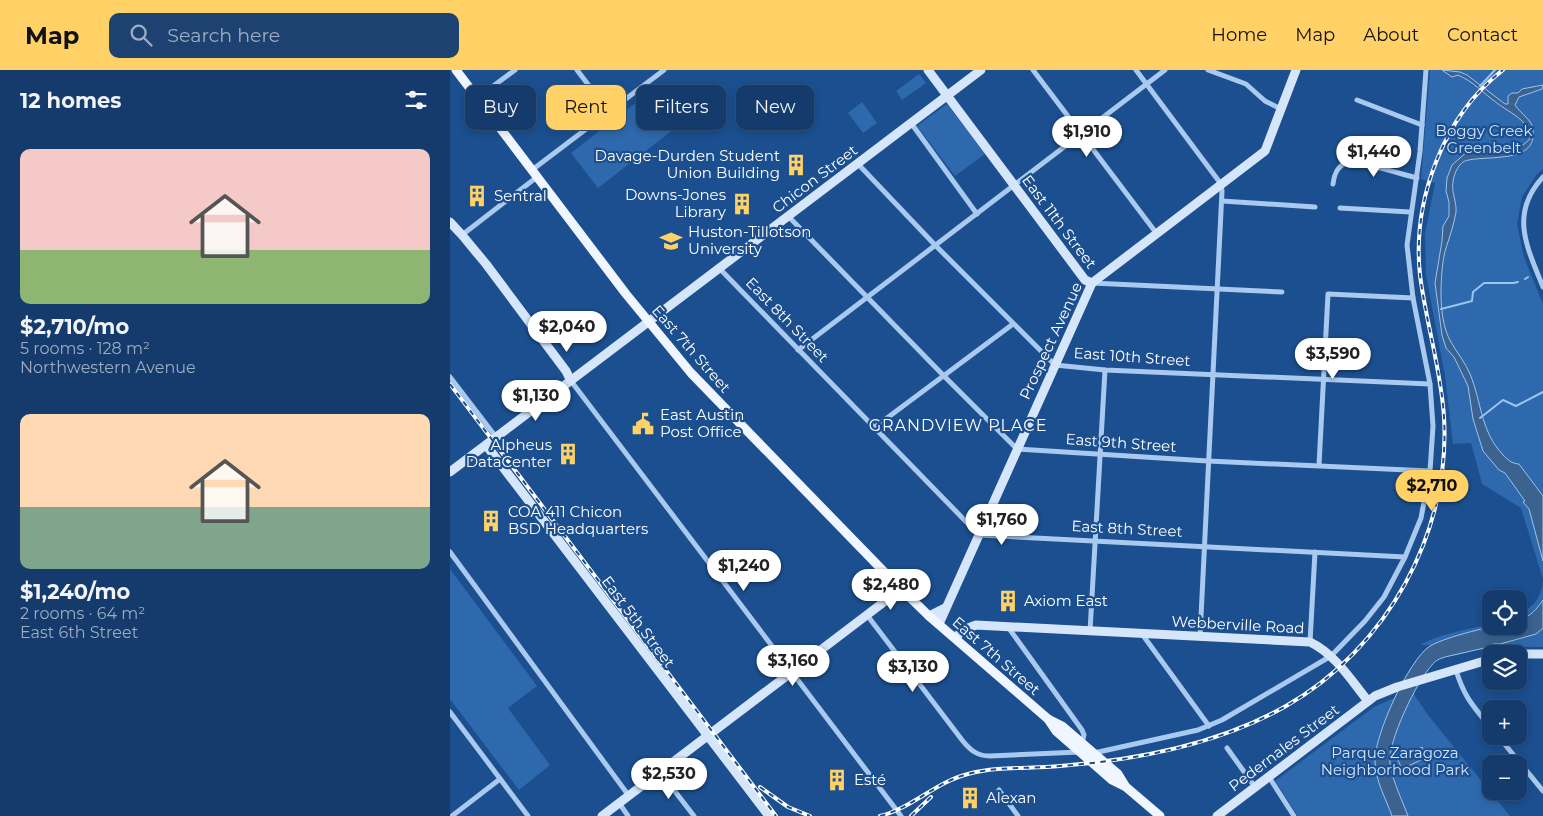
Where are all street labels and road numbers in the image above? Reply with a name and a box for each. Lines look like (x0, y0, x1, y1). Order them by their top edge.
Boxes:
street label: Chicon Street (768, 140, 861, 217)
street label: East 11th Street (1018, 171, 1101, 272)
street label: East 8th Street (742, 273, 833, 366)
street label: Prospect Avenue (1015, 279, 1086, 403)
street label: East 7th Street (648, 301, 735, 397)
street label: East 10th Street (1073, 343, 1191, 370)
street label: East 9th Street (1065, 429, 1177, 456)
street label: East 8th Street (1071, 516, 1183, 541)
street label: East 5th Street (598, 572, 679, 671)
street label: East 7th Street (948, 612, 1044, 699)
street label: Webberville Road (1171, 612, 1305, 637)
street label: Pedernales Street (1225, 700, 1343, 795)

